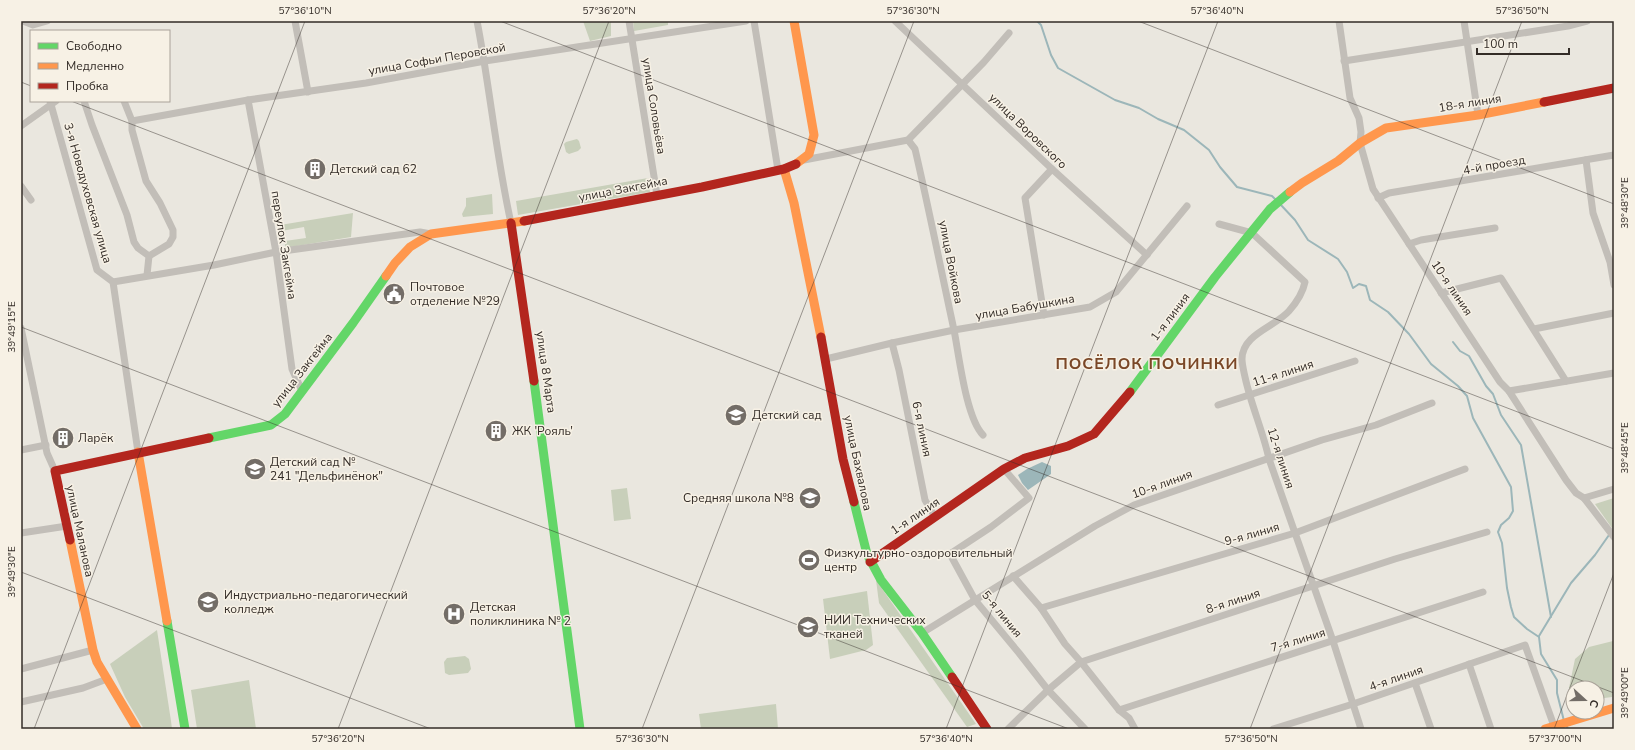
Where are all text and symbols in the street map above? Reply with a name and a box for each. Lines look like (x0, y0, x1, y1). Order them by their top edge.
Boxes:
text: 57°36'10"N (278, 4, 332, 18)
text: 57°36'20"N (582, 4, 636, 18)
text: 57°36'30"N (886, 4, 940, 18)
text: 57°36'40"N (1190, 4, 1244, 18)
text: 57°36'50"N (1495, 4, 1549, 18)
legend (30, 30, 170, 102)
scale bar (1477, 30, 1569, 56)
text: 100 m (1483, 36, 1518, 52)
text: Свободно (66, 38, 122, 54)
street label: улица Софьи Перовской (367, 39, 507, 79)
street label: улица Соловьёва (638, 57, 670, 155)
text: Медленно (66, 58, 124, 74)
text: Пробка (66, 78, 109, 94)
street label: улица Воровского (985, 90, 1071, 173)
street label: 18-я линия (1437, 90, 1503, 116)
street label: 3-я Новодуховская улица (60, 121, 116, 265)
street label: 4-й проезд (1462, 152, 1526, 178)
building icon: Детский сад 62 (302, 156, 328, 182)
place label: Детский сад 62 (330, 161, 417, 177)
street label: улица Закгейма (577, 173, 669, 205)
text: 39°48'30"E (1618, 177, 1632, 229)
street label: переулок Закгейма (268, 190, 300, 300)
street label: улица Войкова (935, 219, 967, 305)
street label: 10-я линия (1428, 257, 1476, 319)
place label: Почтовое отделение №29 (410, 279, 500, 309)
public building icon: Почтовое отделение №29 (381, 281, 407, 307)
street label: улица Бабушкина (974, 290, 1076, 324)
street label: 1-я линия (1147, 290, 1193, 344)
text: 39°49'15"E (5, 301, 19, 353)
street label: улица Закгейма (268, 330, 336, 410)
street label: улица 8 Марта (532, 330, 560, 414)
district label: ПОСЁЛОК ПОЧИНКИ (1055, 353, 1239, 375)
street label: 11-я линия (1250, 356, 1316, 390)
street label: 6-я линия (908, 400, 936, 458)
school or university icon: Детский сад (723, 402, 749, 428)
place label: Детский сад (752, 407, 821, 423)
street label: улица Бахвалова (840, 414, 876, 512)
building icon: ЖК 'Рояль' (483, 418, 509, 444)
text: 39°48'45"E (1618, 422, 1632, 474)
place label: ЖК 'Рояль' (512, 423, 573, 439)
building icon: Ларёк (50, 425, 76, 451)
street label: 12-я линия (1264, 425, 1298, 491)
place label: Ларёк (78, 430, 114, 446)
place label: Детский сад № 241 "Дельфинёнок" (270, 454, 383, 484)
school or university icon: Детский сад № 241 "Дельфинёнок" (242, 456, 268, 482)
street label: 10-я линия (1129, 466, 1195, 502)
street label: улица Маланова (62, 484, 98, 578)
school or university icon: Средняя школа №8 (797, 485, 823, 511)
place label: Средняя школа №8 (683, 490, 794, 506)
street label: 1-я линия (887, 494, 943, 538)
street label: 9-я линия (1223, 519, 1281, 549)
place label: Физкультурно-оздоровительный центр (824, 545, 1013, 575)
text: 39°49'30"E (5, 546, 19, 598)
sports icon: Физкультурно-оздоровительный центр (796, 547, 822, 573)
street label: 8-я линия (1204, 585, 1262, 617)
place label: Индустриально-педагогический колледж (224, 587, 408, 617)
street label: 5-я линия (978, 587, 1026, 641)
school or university icon: Индустриально-педагогический колледж (195, 589, 221, 615)
place label: Детская поликлиника № 2 (470, 599, 571, 629)
hospital icon: Детская поликлиника № 2 (441, 601, 467, 627)
place label: НИИ Технических тканей (824, 612, 926, 642)
school or university icon: НИИ Технических тканей (795, 614, 821, 640)
street label: 7-я линия (1269, 624, 1327, 656)
street label: 4-я линия (1367, 661, 1425, 695)
text: 39°49'00"E (1618, 667, 1632, 719)
north arrow (1565, 680, 1605, 720)
text: С (1585, 697, 1602, 710)
text: 57°36'20"N (311, 732, 365, 746)
text: 57°36'30"N (615, 732, 669, 746)
text: 57°36'40"N (919, 732, 973, 746)
text: 57°36'50"N (1224, 732, 1278, 746)
text: 57°37'00"N (1528, 732, 1582, 746)

